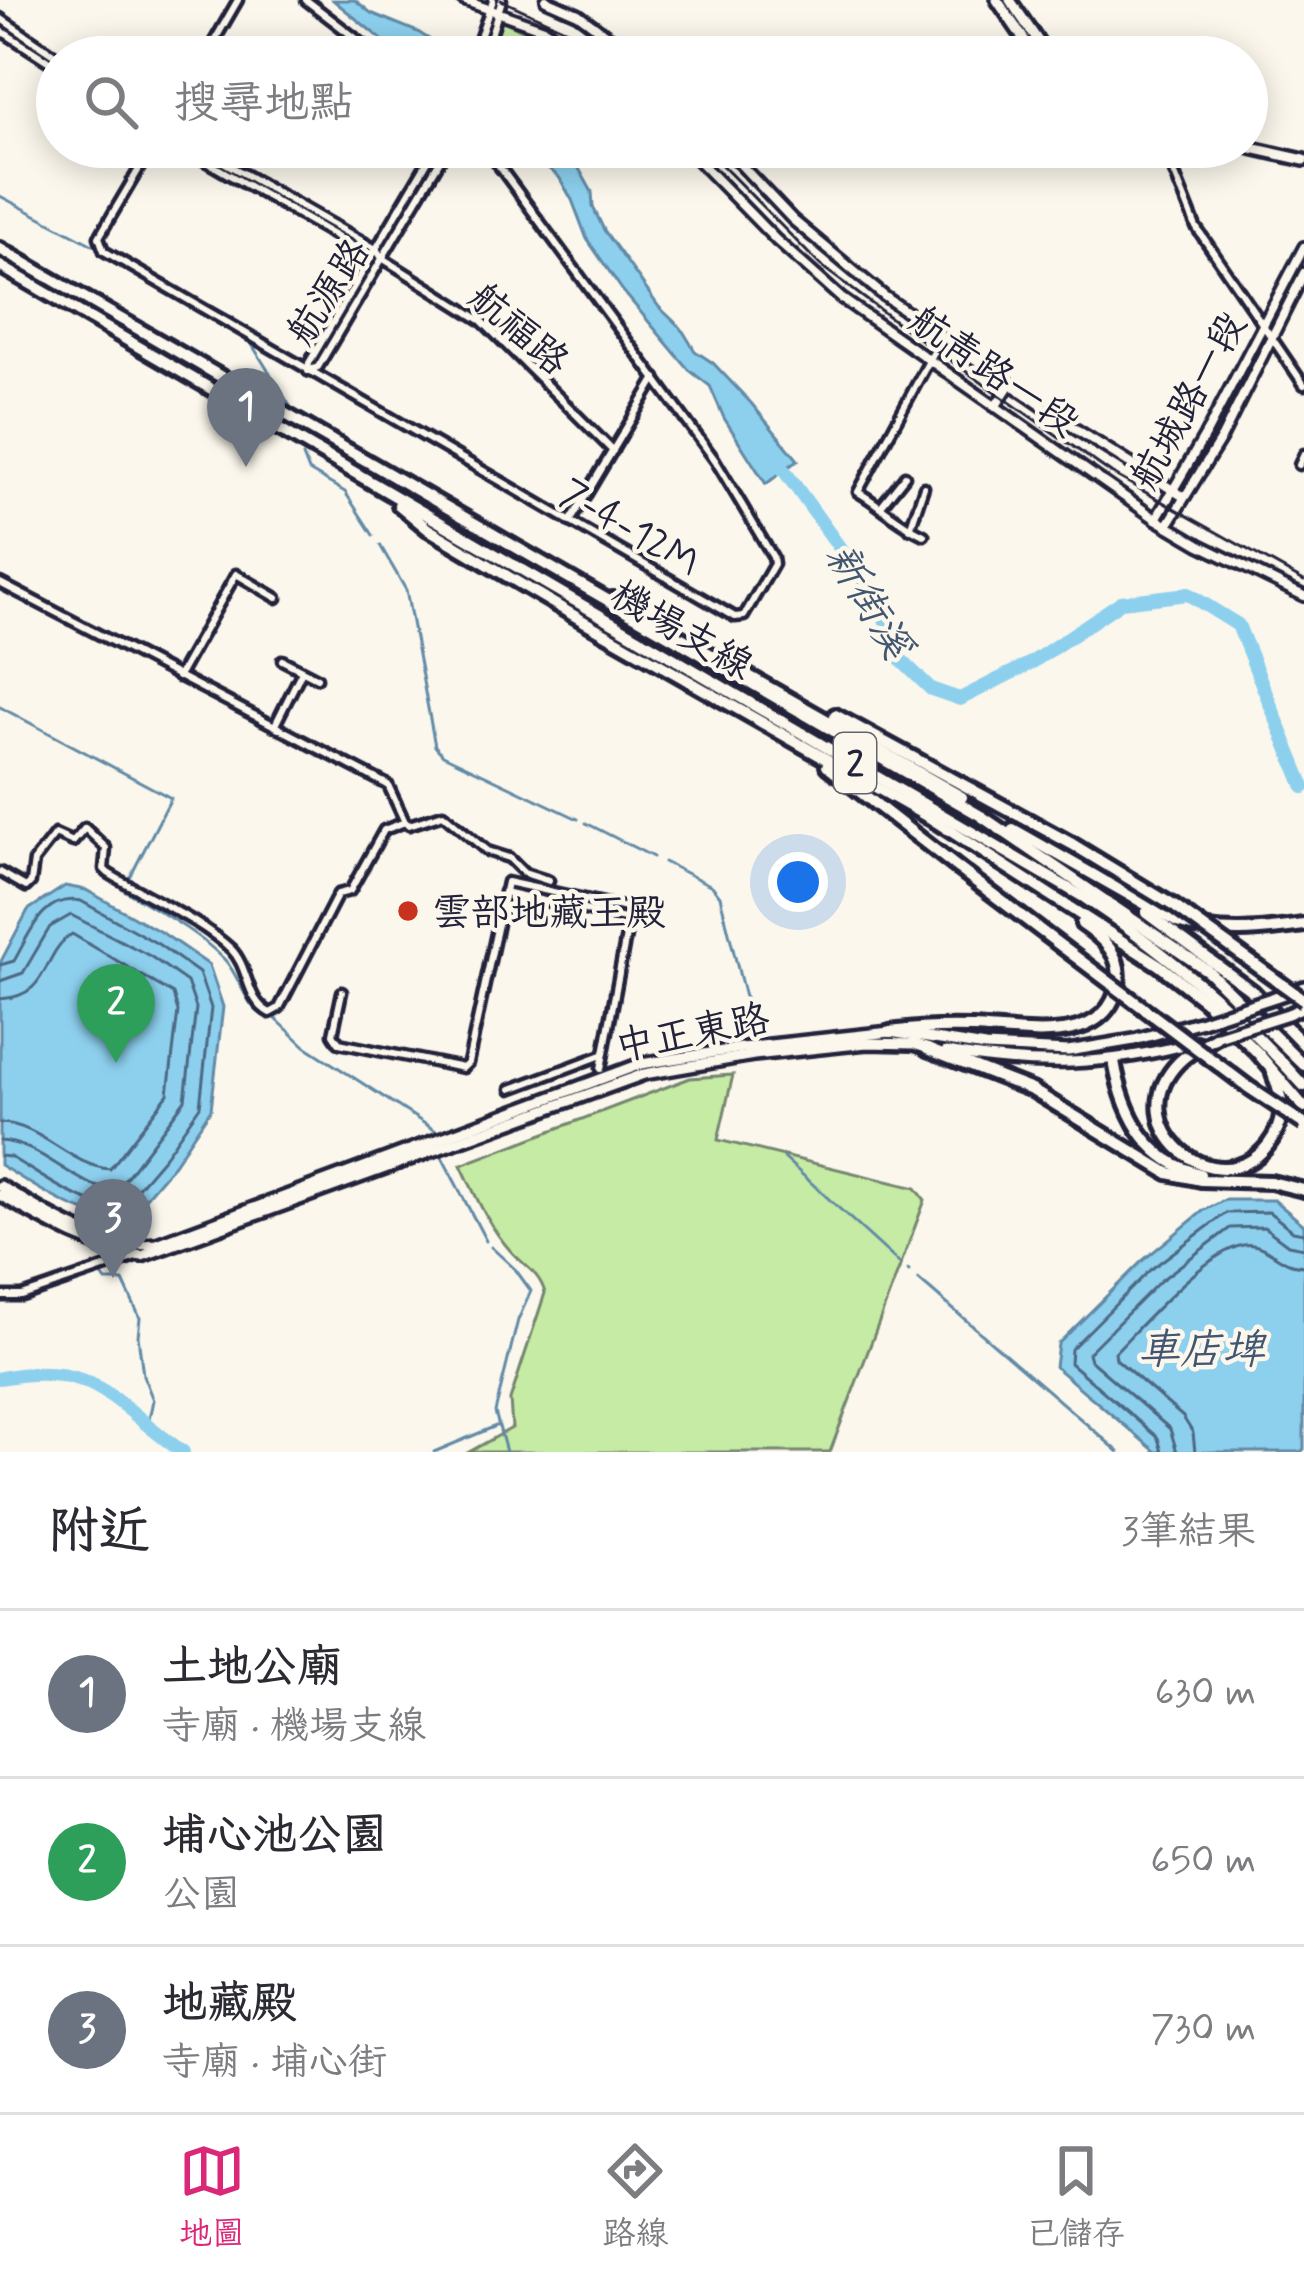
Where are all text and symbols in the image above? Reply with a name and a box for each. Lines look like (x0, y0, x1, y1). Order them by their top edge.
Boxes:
search box (36, 36, 1268, 168)
icon: search (78, 69, 144, 135)
text: 搜尋地點 (174, 75, 354, 134)
street label: 航源路 (277, 230, 383, 356)
street label: 航福路 (457, 273, 579, 388)
street label: 航青路一段 (898, 296, 1087, 450)
street label: 航城路一段 (1120, 304, 1260, 499)
pin: 1 (207, 368, 285, 467)
street label: 7-4-12M (550, 469, 708, 590)
water label: 新街溪 (811, 534, 924, 672)
street label: 機場支線 (601, 571, 762, 693)
road number: 2 (834, 733, 876, 793)
your location (768, 852, 828, 912)
place label: 雲部地藏王殿 (432, 889, 666, 940)
marker: 雲部地藏王殿 (395, 898, 421, 924)
pin: 2 (77, 964, 155, 1063)
street label: 中正東路 (611, 995, 774, 1074)
pin: 3 (74, 1179, 152, 1278)
water label: 車店埤 (1138, 1324, 1267, 1379)
text: 附近 (48, 1500, 150, 1566)
text: 3筆結果 (1121, 1507, 1256, 1558)
text: 土地公廟 (162, 1639, 342, 1698)
text: 1 (78, 1668, 96, 1719)
text: 630 m (1155, 1668, 1256, 1719)
text: 寺廟 · 機場支線 (162, 1702, 426, 1753)
text: 埔心池公園 (162, 1807, 387, 1866)
text: 2 (77, 1836, 97, 1887)
text: 650 m (1150, 1836, 1256, 1887)
text: 公園 (162, 1870, 240, 1921)
text: 地藏殿 (162, 1975, 297, 2034)
text: 3 (78, 2004, 96, 2055)
text: 730 m (1151, 2004, 1256, 2055)
text: 寺廟 · 埔心街 (162, 2038, 387, 2089)
tab: 地圖 (179, 2138, 245, 2257)
tab: 路線 (602, 2138, 668, 2257)
tab: 已儲存 (1026, 2138, 1125, 2257)

